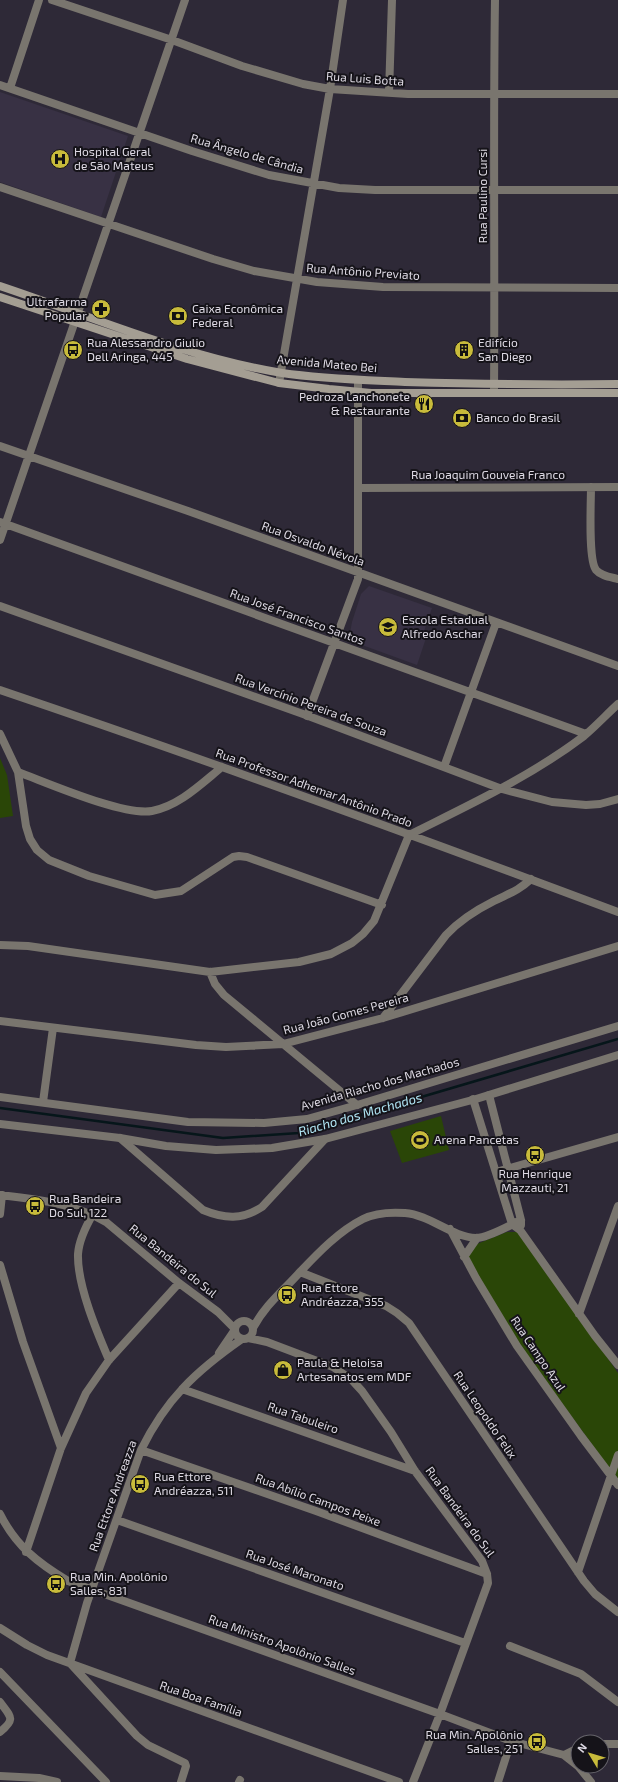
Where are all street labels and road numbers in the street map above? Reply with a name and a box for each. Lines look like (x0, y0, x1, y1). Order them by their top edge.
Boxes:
street label: Rua Luis Botta (326, 68, 405, 88)
street label: Rua Ângelo de Cândia (189, 130, 305, 176)
street label: Rua Paulino Cursi (475, 149, 489, 243)
street label: Rua Antônio Previato (306, 260, 421, 282)
street label: Avenida Mateo Bei (276, 352, 378, 374)
street label: Rua Joaquim Gouveia Franco (411, 467, 565, 481)
street label: Rua Osvaldo Névola (260, 518, 367, 568)
street label: Rua José Francisco Santos (228, 585, 366, 647)
street label: Rua Vercínio Pereira de Souza (234, 670, 389, 738)
street label: Rua Professor Adhemar Antônio Prado (214, 745, 415, 829)
street label: Rua João Gomes Pereira (281, 990, 410, 1037)
street label: Avenida Riacho dos Machados (299, 1054, 461, 1114)
street label: Rua Bandeira do Sul (127, 1221, 220, 1300)
street label: Rua Campo Azul (509, 1313, 569, 1394)
street label: Rua Leopoldo Felix (451, 1368, 521, 1461)
street label: Rua Tabuleiro (266, 1398, 341, 1436)
street label: Rua Ettore Andreazza (85, 1438, 139, 1553)
street label: Rua Bandeira do Sul (423, 1463, 499, 1560)
street label: Rua Abílio Campos Peixe (254, 1470, 383, 1528)
street label: Rua José Maronato (244, 1546, 346, 1592)
street label: Rua Ministro Apolônio Salles (207, 1611, 358, 1677)
street label: Rua Boa Família (158, 1677, 244, 1719)

